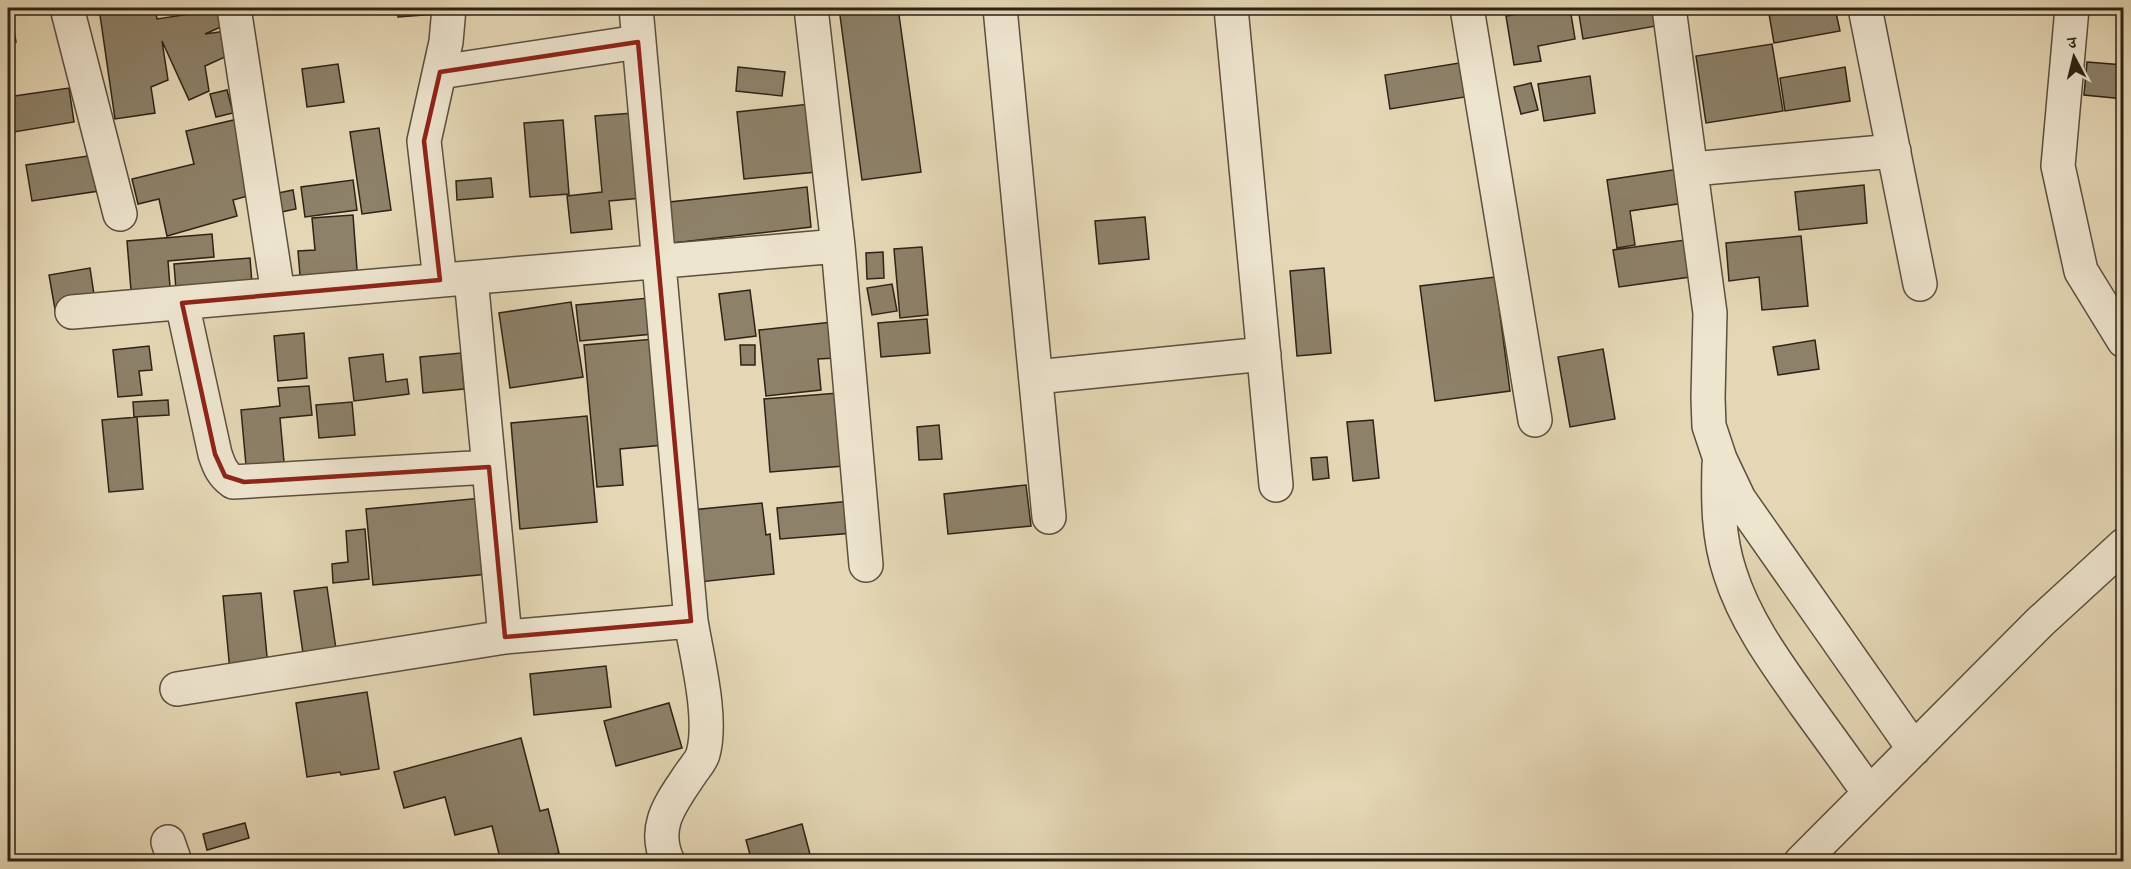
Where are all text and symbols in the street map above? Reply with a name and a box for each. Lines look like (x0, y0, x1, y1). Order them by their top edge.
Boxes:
north arrow (2044, 27, 2104, 87)
text: उ (2066, 31, 2079, 54)

